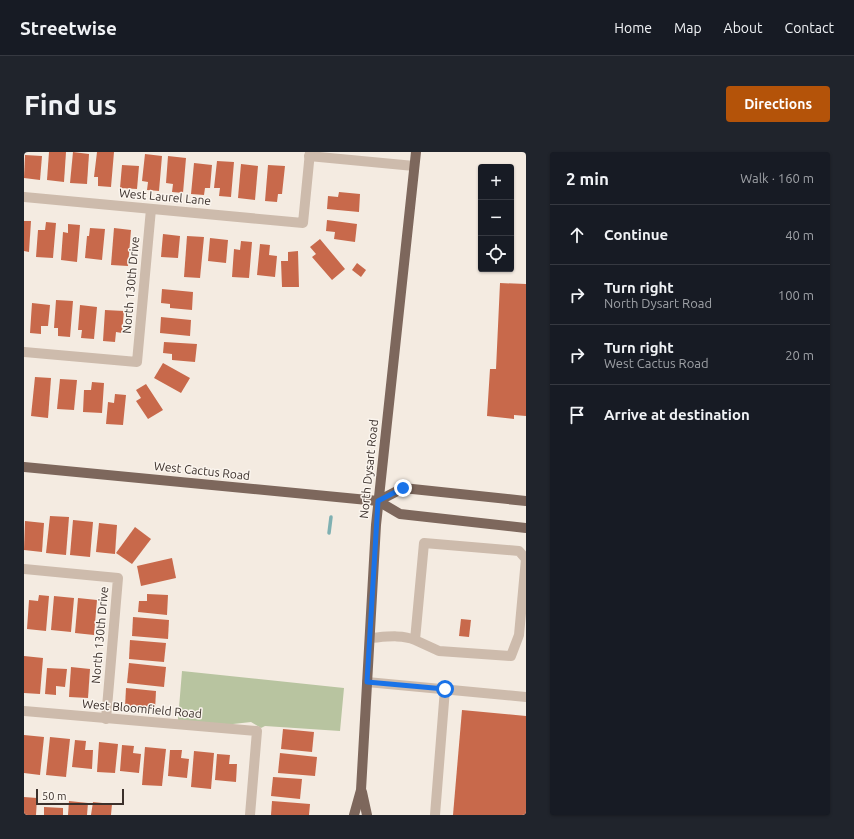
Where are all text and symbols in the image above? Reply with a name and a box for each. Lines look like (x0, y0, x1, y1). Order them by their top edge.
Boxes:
text: Streetwise (20, 17, 117, 39)
text: Home (614, 20, 652, 36)
text: Map (674, 20, 702, 36)
text: About (724, 20, 763, 36)
text: Contact (785, 20, 834, 36)
button: Directions (726, 86, 830, 122)
text: Find us (24, 89, 117, 120)
map controls (478, 164, 514, 272)
button: + (478, 164, 514, 200)
text: 2 min (566, 169, 609, 188)
text: Walk · 160 m (740, 171, 814, 185)
street label: West Laurel Lane (119, 186, 212, 207)
button: − (478, 200, 514, 236)
icon: ahead (566, 224, 588, 246)
text: Continue (604, 226, 668, 243)
text: 40 m (785, 228, 814, 242)
street label: North 130th Drive (120, 236, 141, 334)
button: locate (478, 236, 514, 272)
text: Turn right (604, 279, 674, 296)
icon: right (566, 284, 588, 306)
text: 100 m (778, 288, 814, 302)
text: North Dysart Road (604, 296, 712, 310)
text: Turn right (604, 339, 674, 356)
icon: right (566, 344, 588, 366)
text: 20 m (785, 348, 814, 362)
text: West Cactus Road (604, 356, 709, 370)
icon: arrive (566, 404, 588, 426)
text: Arrive at destination (604, 406, 750, 423)
street label: North Dysart Road (357, 419, 380, 519)
street label: West Cactus Road (153, 459, 251, 482)
route end (394, 479, 412, 497)
street label: North 130th Drive (89, 586, 110, 684)
route start (436, 680, 454, 698)
street label: West Bloomfield Road (82, 697, 202, 720)
scale bar (36, 787, 124, 806)
text: 50 m (42, 790, 66, 802)

